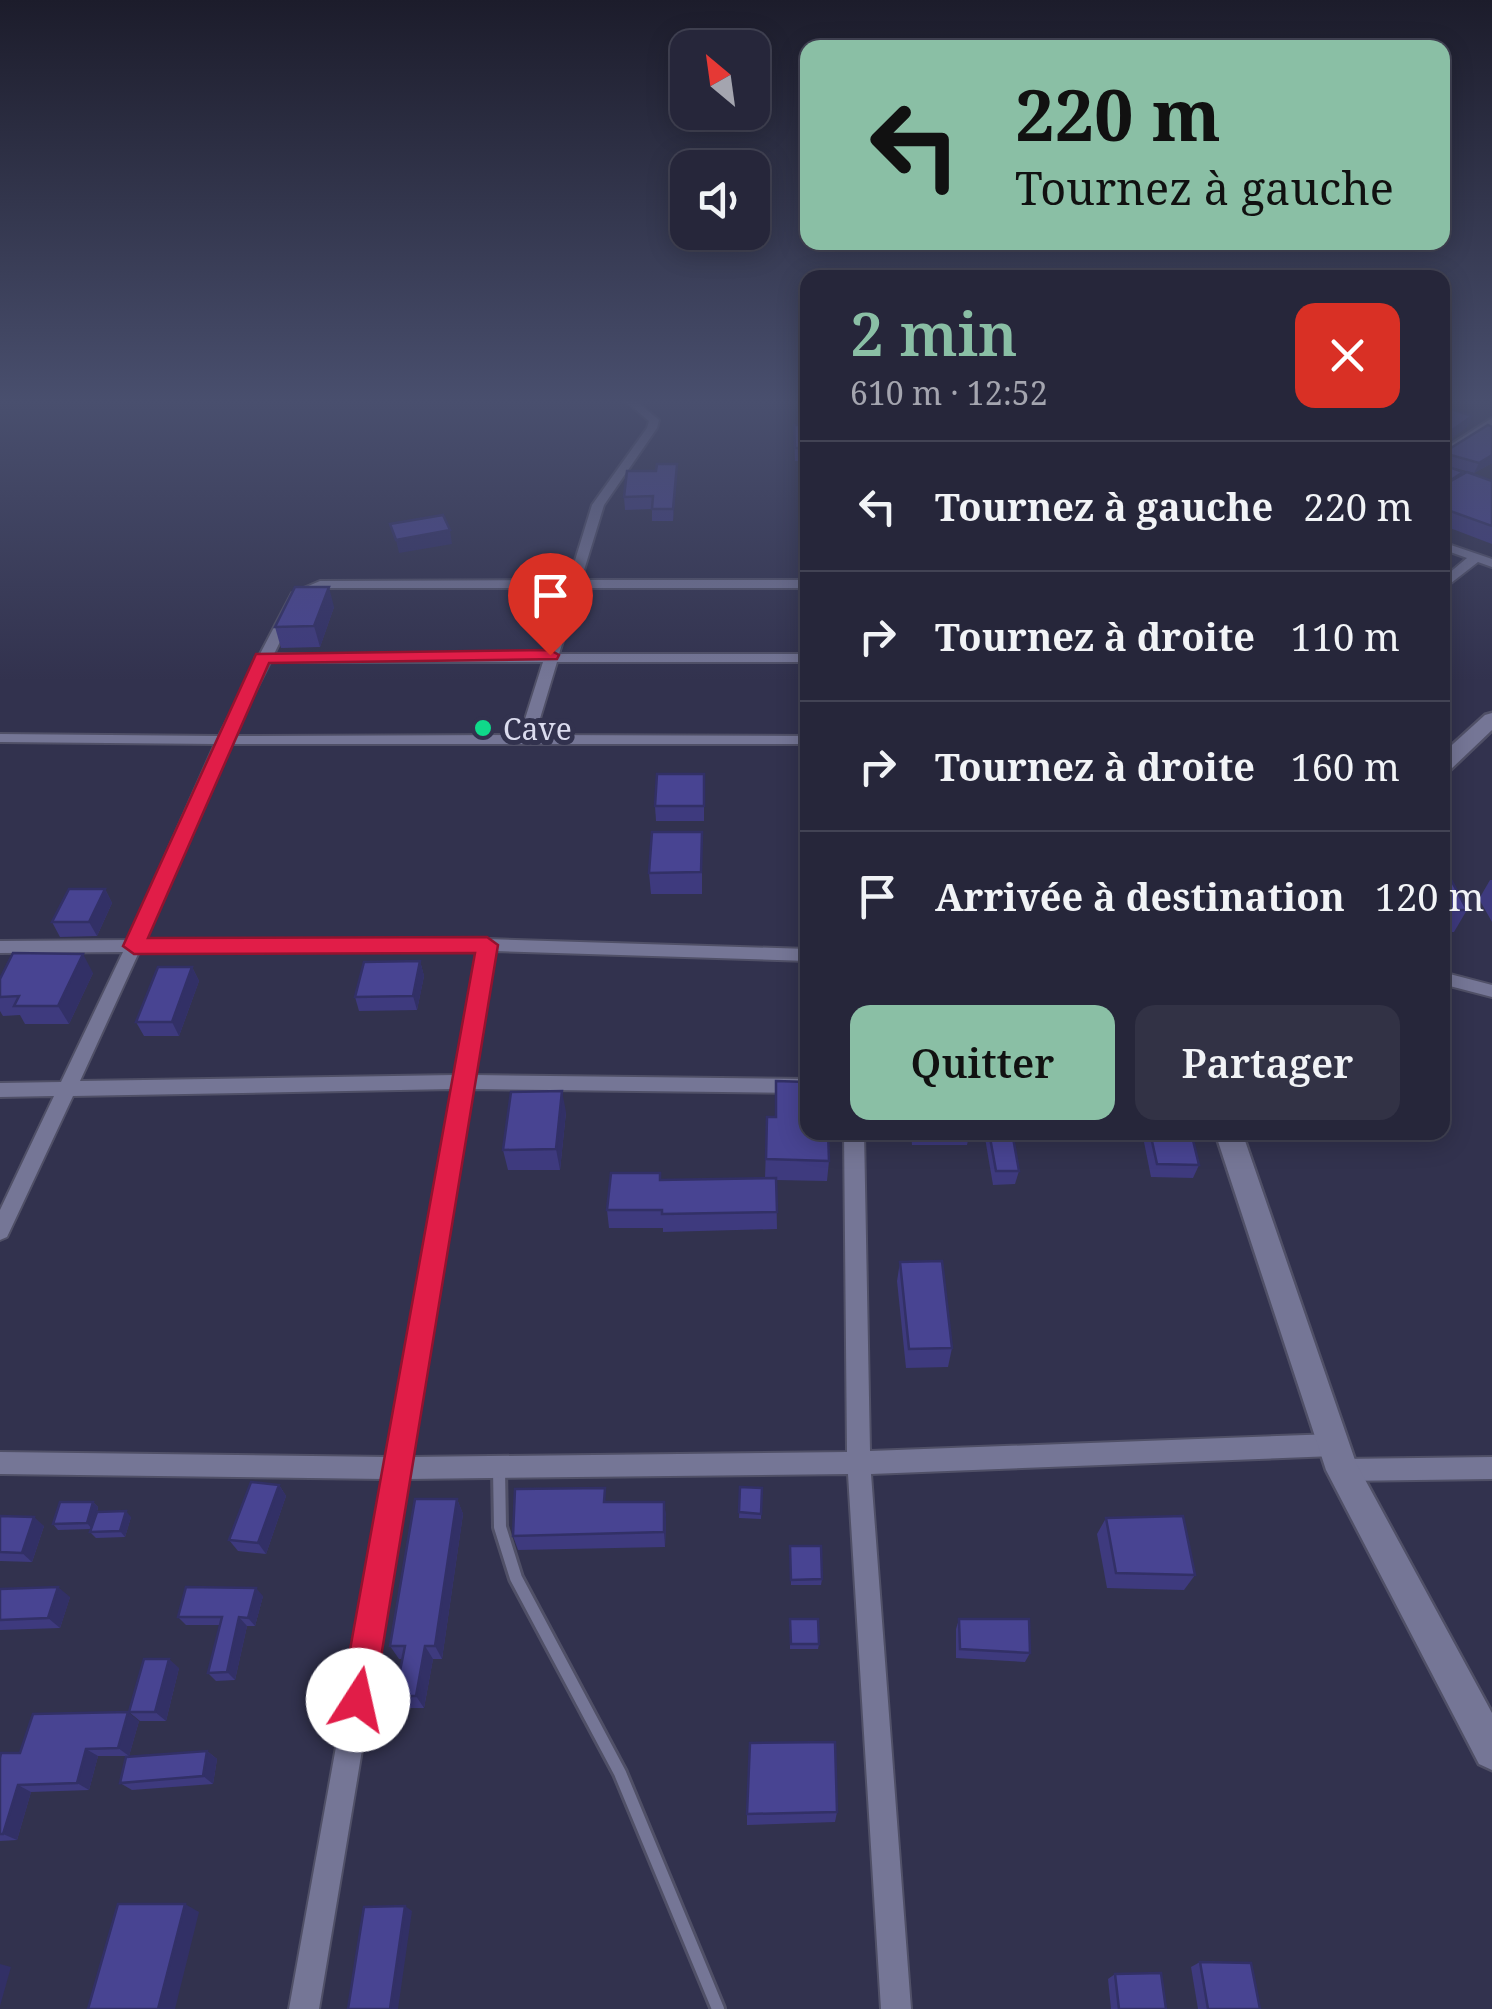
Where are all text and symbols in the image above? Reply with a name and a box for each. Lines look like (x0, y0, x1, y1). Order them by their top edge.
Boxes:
north arrow (670, 30, 770, 130)
map controls (670, 30, 770, 250)
text: 220 m (1015, 66, 1221, 162)
icon: left (850, 80, 980, 210)
button: sound (670, 150, 770, 250)
text: Tournez à gauche (1015, 157, 1394, 218)
text: 2 min (850, 292, 1018, 374)
button: close (1295, 303, 1400, 408)
text: 610 m · 12:52 (850, 371, 1048, 414)
icon: left (850, 479, 905, 534)
text: Tournez à gauche (935, 480, 1273, 532)
text: 220 m (1303, 480, 1413, 532)
pin (508, 553, 593, 656)
icon: arrive (523, 568, 578, 623)
icon: right (850, 609, 905, 664)
text: Tournez à droite (935, 610, 1255, 662)
text: 110 m (1290, 610, 1400, 662)
place label: Cave (503, 708, 572, 749)
marker: Cave (472, 717, 494, 739)
icon: right (850, 739, 905, 794)
text: Tournez à droite (935, 740, 1255, 792)
text: 160 m (1290, 740, 1400, 792)
icon: arrive (850, 869, 905, 924)
text: Arrivée à destination (935, 870, 1345, 922)
text: 120 m (1375, 870, 1484, 922)
button: Quitter (850, 1005, 1115, 1120)
button: Partager (1135, 1005, 1400, 1120)
position arrow (306, 1648, 410, 1752)

